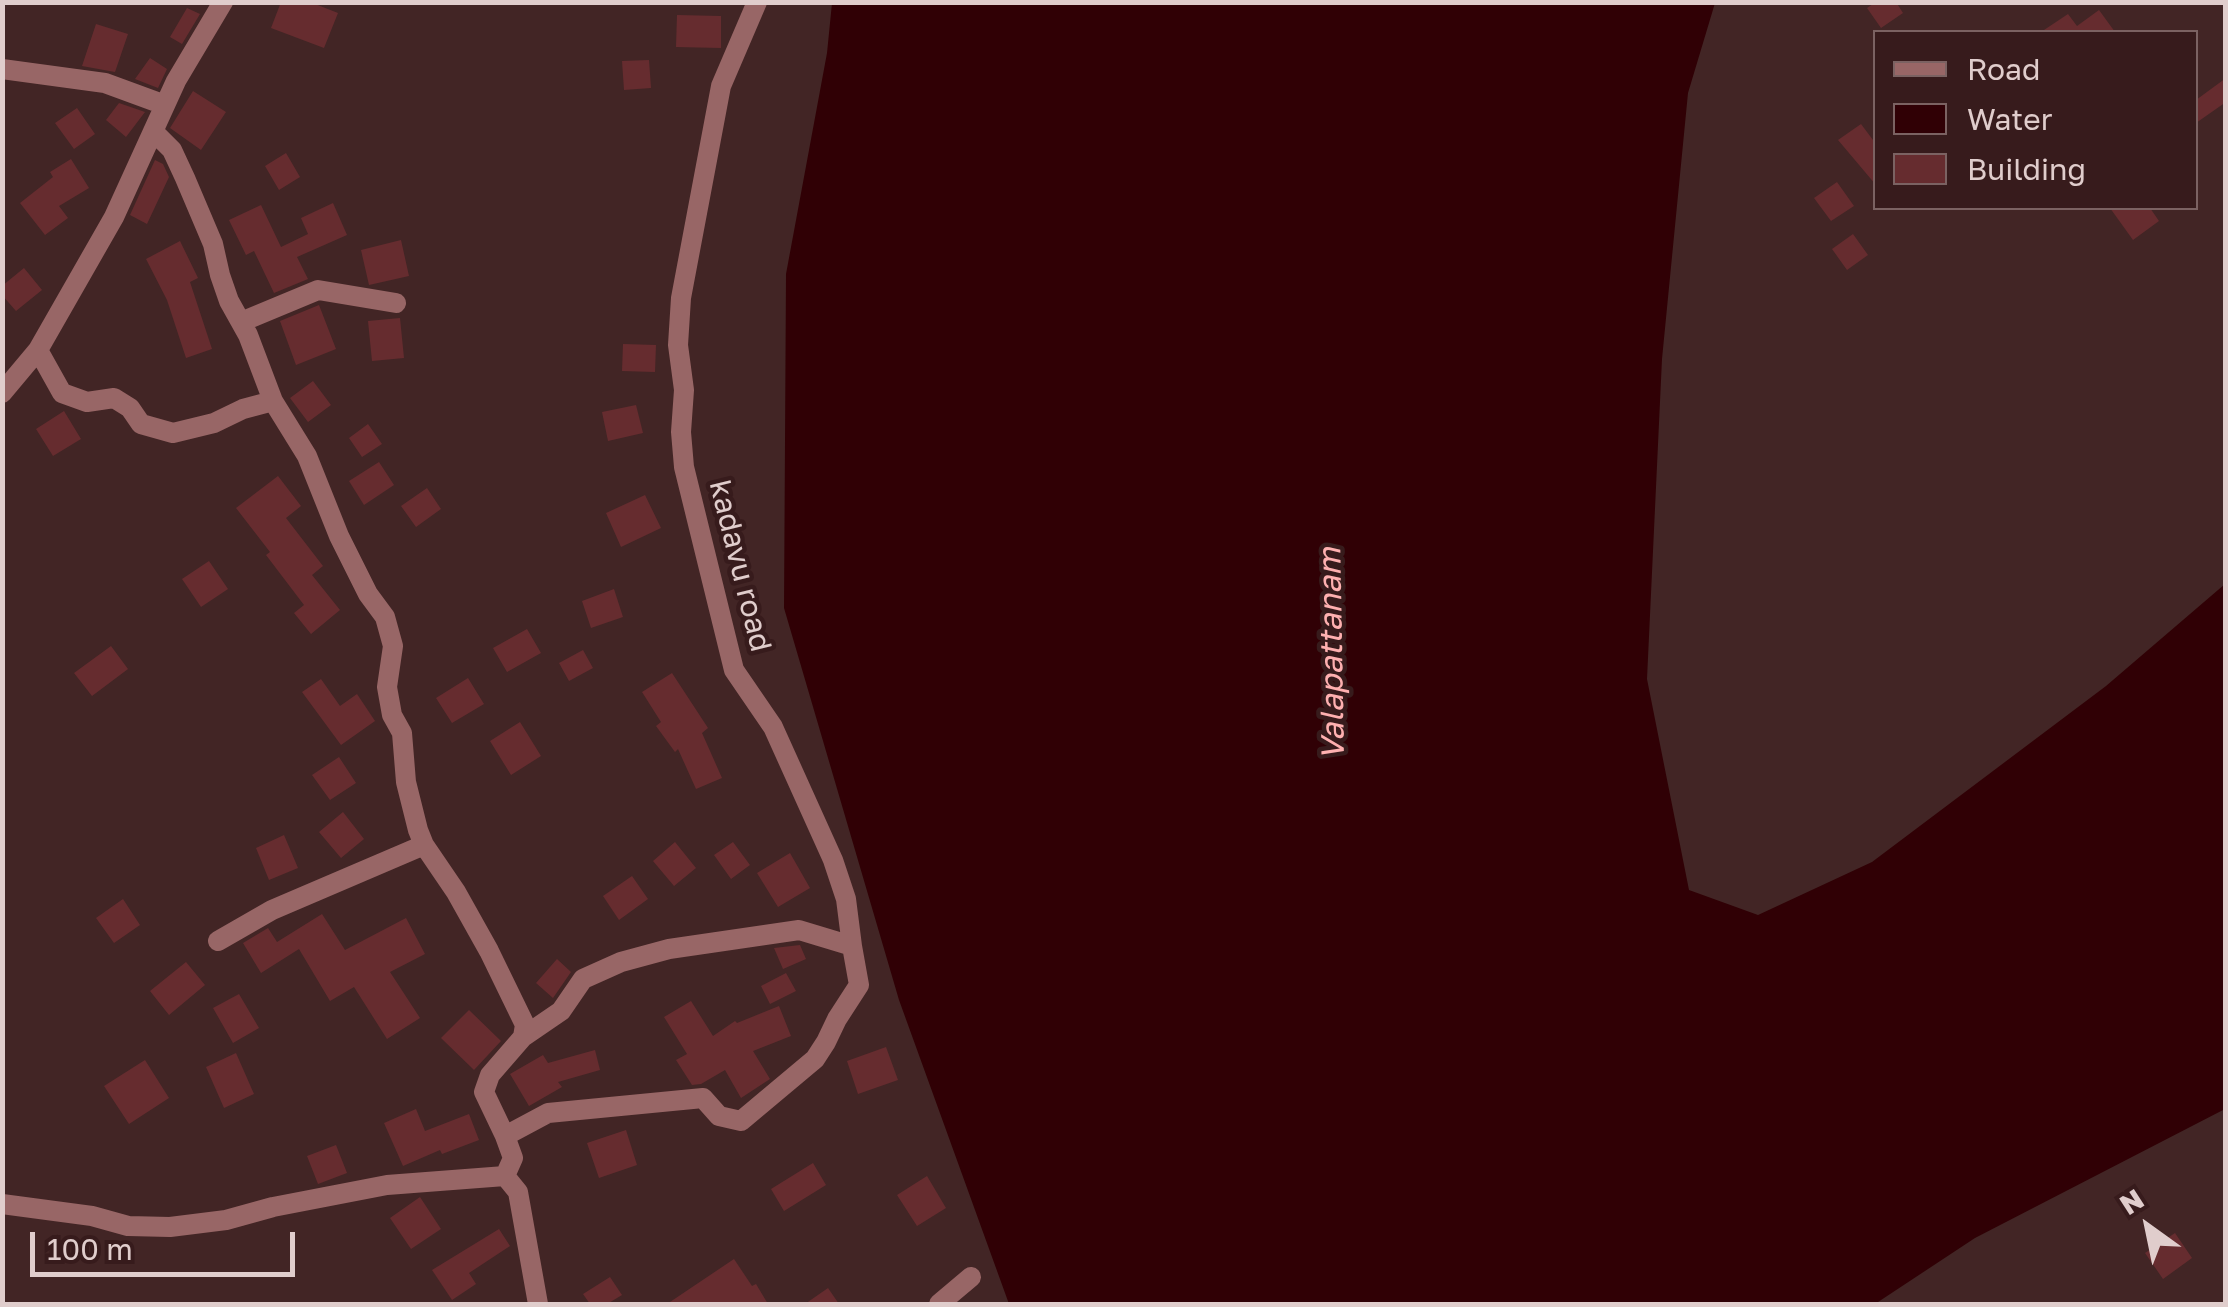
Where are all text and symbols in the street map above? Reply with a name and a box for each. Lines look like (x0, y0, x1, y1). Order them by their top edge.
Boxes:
legend (1873, 30, 2198, 210)
text: Road (1967, 51, 2041, 87)
text: Water (1967, 101, 2052, 137)
text: Building (1967, 151, 2086, 187)
street label: kadavu road (701, 476, 779, 656)
water label: Valapattanam (1311, 547, 1353, 761)
north arrow (2098, 1177, 2198, 1277)
text: N (2113, 1182, 2149, 1221)
scale bar (35, 1212, 300, 1274)
text: 100 m (47, 1231, 133, 1267)

